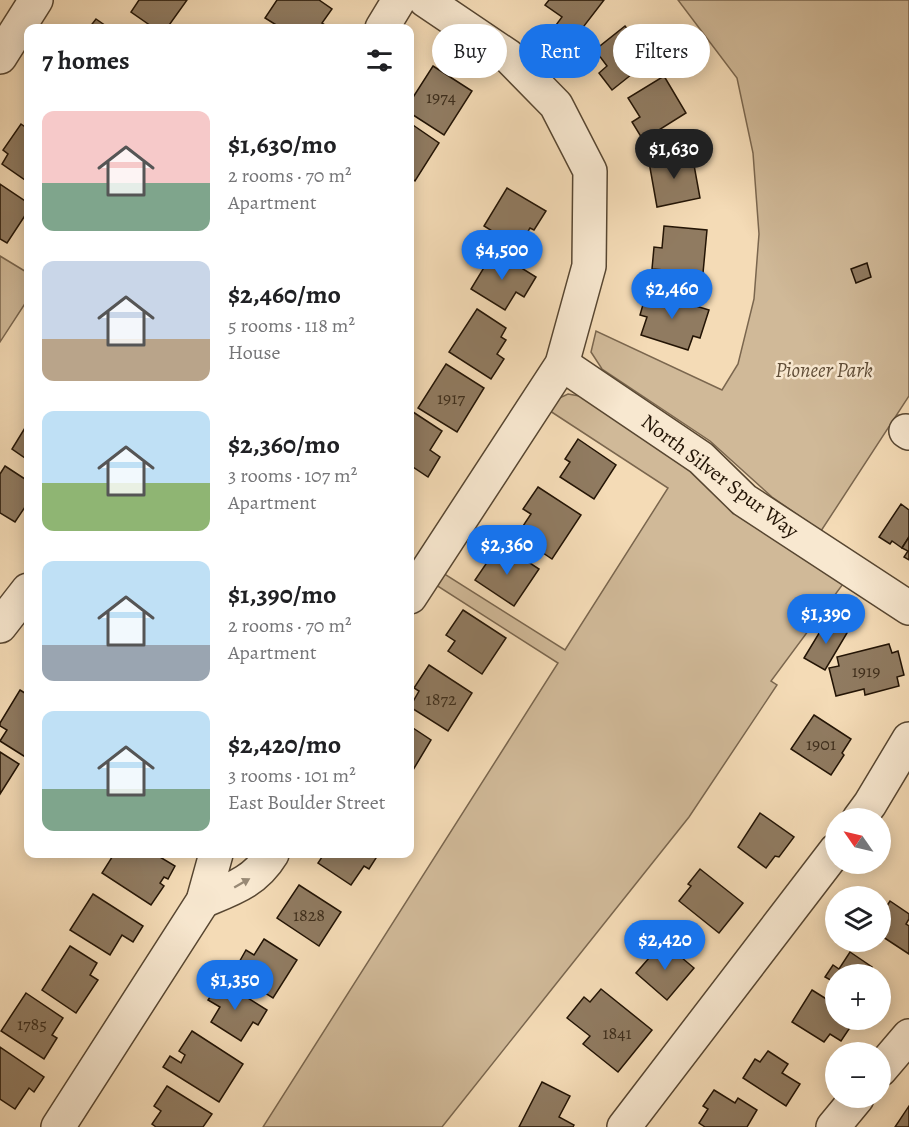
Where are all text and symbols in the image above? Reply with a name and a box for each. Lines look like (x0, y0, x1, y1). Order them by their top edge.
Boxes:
chip: Buy (432, 24, 507, 78)
chip: Rent (519, 24, 601, 78)
chip: Filters (613, 24, 710, 78)
text: 7 homes (42, 43, 130, 78)
icon: filters (363, 44, 396, 77)
house number: 1974 (426, 85, 456, 109)
text: $1,630/mo (228, 127, 337, 162)
pin: $1,630 (625, 129, 723, 180)
icon: home (90, 135, 162, 207)
text: $1,630 (649, 135, 699, 162)
text: 2 rooms · 70 m² (228, 162, 352, 189)
text: Apartment (228, 189, 317, 216)
pin: $4,500 (453, 230, 551, 281)
text: $4,500 (476, 236, 528, 263)
pin: $2,460 (623, 269, 721, 320)
text: $2,460 (645, 275, 699, 302)
text: $2,460/mo (228, 277, 341, 312)
icon: home (90, 285, 162, 357)
text: 5 rooms · 118 m² (228, 312, 355, 339)
text: House (228, 339, 280, 366)
park label: Pioneer Park (775, 356, 873, 384)
house number: 1917 (437, 386, 465, 410)
street label: North Silver Spur Way (636, 407, 805, 545)
text: $2,360/mo (228, 427, 340, 462)
icon: home (90, 435, 162, 507)
text: 3 rooms · 107 m² (228, 462, 357, 489)
text: Apartment (228, 489, 317, 516)
pin: $2,360 (458, 525, 556, 576)
text: $2,360 (481, 531, 533, 558)
text: $1,390/mo (228, 577, 336, 612)
icon: home (90, 585, 162, 657)
pin: $1,390 (777, 594, 875, 645)
text: $1,390 (801, 600, 851, 627)
text: 2 rooms · 70 m² (228, 612, 352, 639)
text: Apartment (228, 639, 317, 666)
house number: 1919 (852, 659, 880, 683)
house number: 1872 (426, 687, 457, 711)
text: $2,420/mo (228, 727, 341, 762)
house number: 1901 (806, 732, 836, 756)
icon: home (90, 735, 162, 807)
text: 3 rooms · 101 m² (228, 762, 356, 789)
text: East Boulder Street (228, 789, 385, 816)
north arrow (825, 808, 891, 874)
map controls (825, 808, 891, 1108)
one-way arrow (234, 878, 250, 889)
button: layers (825, 886, 891, 952)
house number: 1828 (293, 903, 325, 927)
pin: $2,420 (616, 920, 714, 971)
text: $2,420 (638, 926, 692, 953)
pin: $1,350 (186, 960, 284, 1011)
button: + (825, 964, 891, 1030)
text: $1,350 (210, 966, 260, 993)
house number: 1785 (17, 1012, 47, 1036)
house number: 1841 (602, 1021, 632, 1045)
button: − (825, 1042, 891, 1108)

